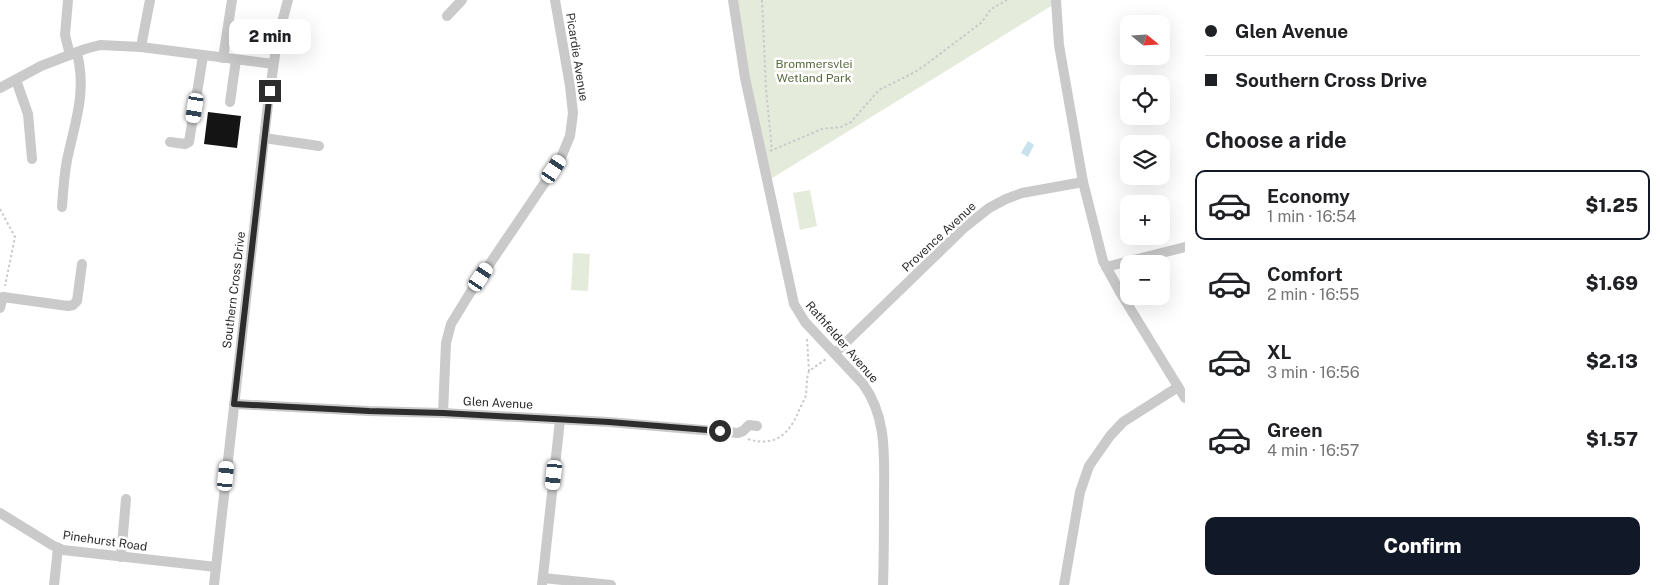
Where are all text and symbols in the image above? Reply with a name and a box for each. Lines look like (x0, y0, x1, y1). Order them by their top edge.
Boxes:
street label: Picardie Avenue (563, 12, 591, 102)
north arrow (1120, 15, 1170, 65)
map controls (1120, 15, 1170, 305)
callout: 2 min (229, 18, 311, 54)
text: Glen Avenue (1235, 20, 1348, 42)
text: 2 min (249, 27, 291, 46)
park label: Brommersvlei Wetland Park (776, 57, 852, 85)
text: Southern Cross Drive (1235, 69, 1427, 91)
button: locate (1120, 75, 1170, 125)
route end (259, 80, 281, 102)
car (185, 92, 204, 124)
text: Choose a ride (1205, 127, 1347, 153)
button: layers (1120, 135, 1170, 185)
car (539, 152, 568, 186)
icon: car (1207, 183, 1252, 228)
text: Economy (1267, 185, 1350, 207)
text: $1.25 (1585, 194, 1638, 216)
button: + (1120, 195, 1170, 245)
street label: Provence Avenue (899, 199, 979, 275)
text: 1 min · 16:54 (1267, 207, 1356, 226)
street label: Southern Cross Drive (220, 230, 248, 349)
button: − (1120, 255, 1170, 305)
car (466, 260, 495, 294)
icon: car (1207, 261, 1252, 306)
text: Comfort (1267, 263, 1343, 285)
text: $1.69 (1585, 272, 1638, 294)
text: 2 min · 16:55 (1267, 285, 1359, 304)
street label: Rathfelder Avenue (803, 298, 881, 386)
icon: car (1207, 339, 1252, 384)
text: XL (1267, 341, 1292, 363)
text: $2.13 (1586, 350, 1638, 372)
text: 3 min · 16:56 (1267, 363, 1360, 382)
street label: Glen Avenue (463, 394, 534, 412)
icon: car (1207, 417, 1252, 462)
text: Green (1267, 419, 1322, 441)
route start (709, 420, 731, 442)
text: $1.57 (1586, 428, 1638, 450)
text: 4 min · 16:57 (1267, 441, 1359, 460)
car (544, 459, 563, 491)
car (216, 460, 235, 492)
button: Confirm (1205, 517, 1640, 575)
street label: Pinehurst Road (62, 528, 148, 554)

